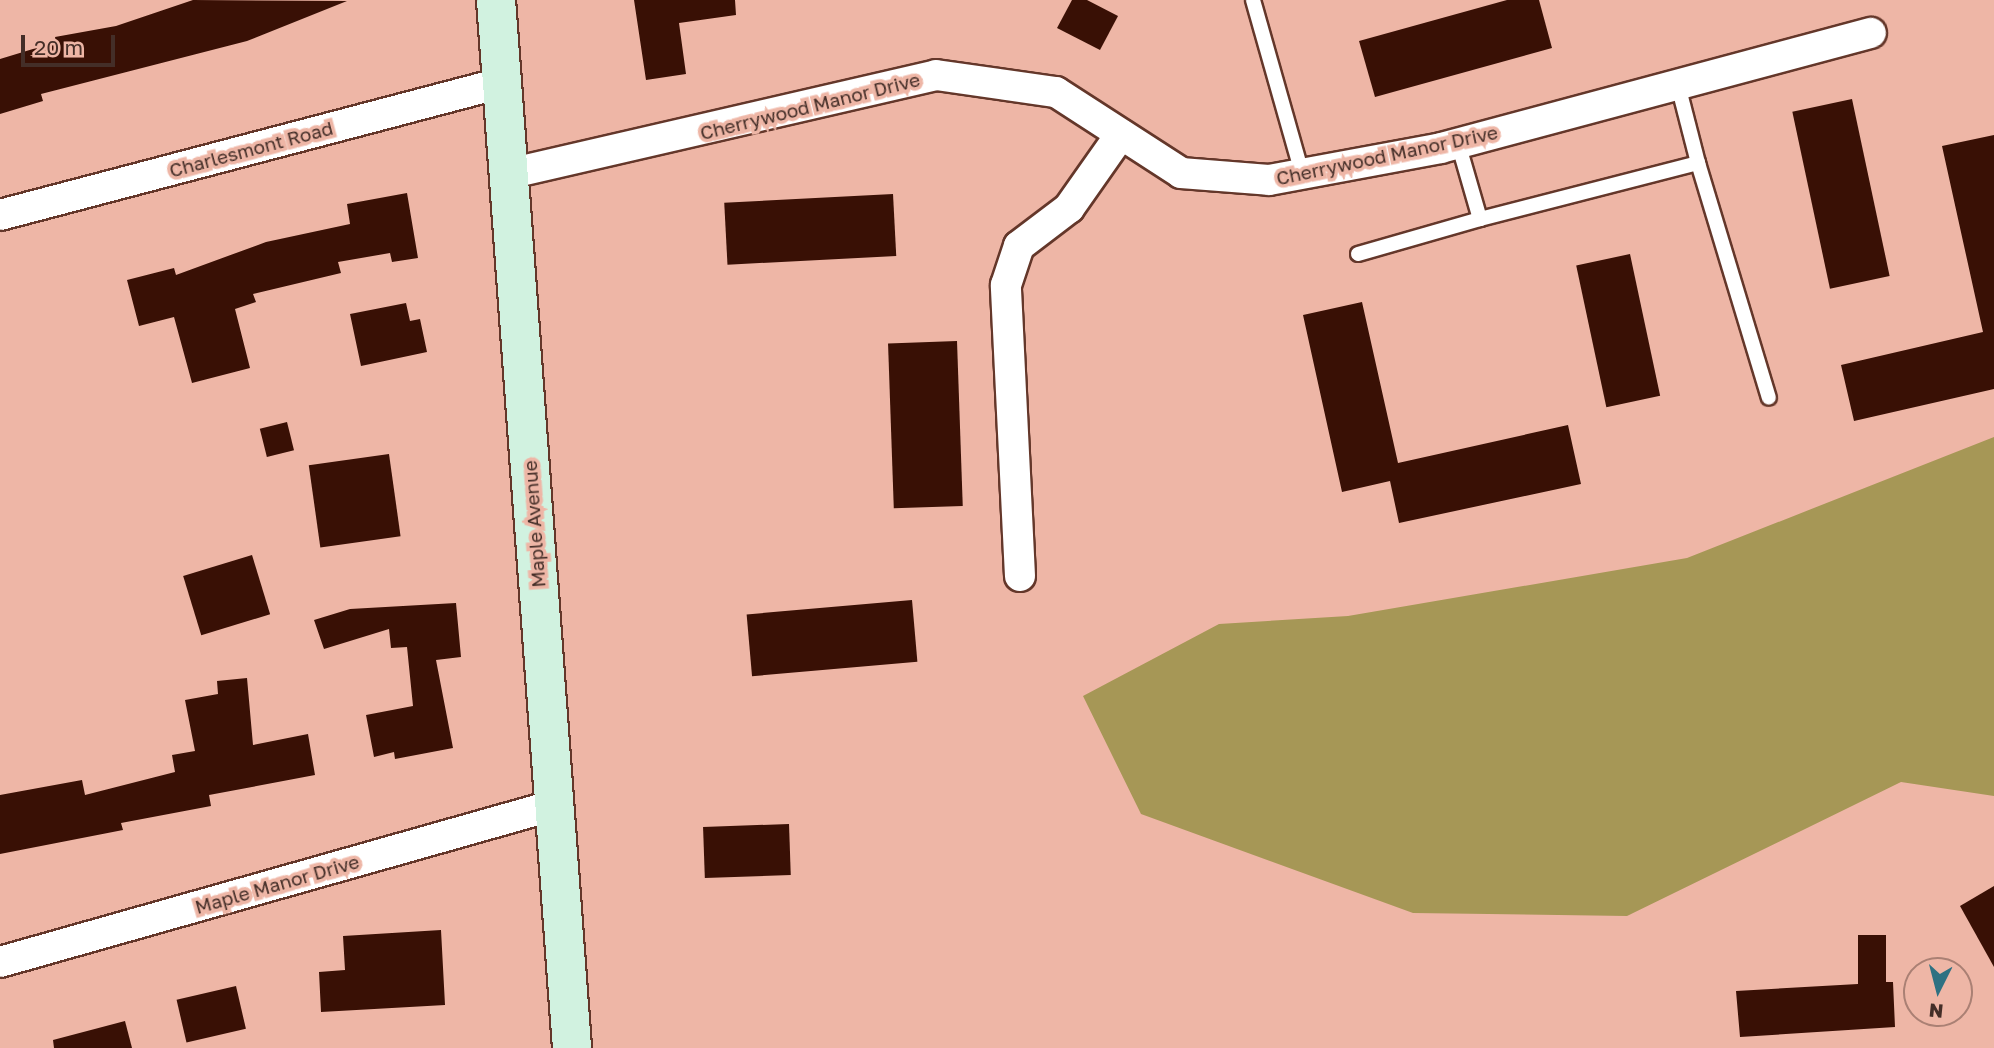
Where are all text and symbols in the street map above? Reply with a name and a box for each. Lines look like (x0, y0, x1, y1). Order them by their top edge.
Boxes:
scale bar (24, 21, 119, 65)
text: 20 m (34, 34, 83, 60)
street label: Cherrywood Manor Drive (698, 68, 922, 144)
street label: Charlesmont Road (167, 116, 335, 182)
street label: Cherrywood Manor Drive (1274, 120, 1500, 190)
street label: Maple Avenue (518, 460, 550, 588)
street label: Maple Manor Drive (192, 850, 362, 918)
north arrow (1903, 957, 1973, 1027)
text: N (1928, 999, 1944, 1024)

